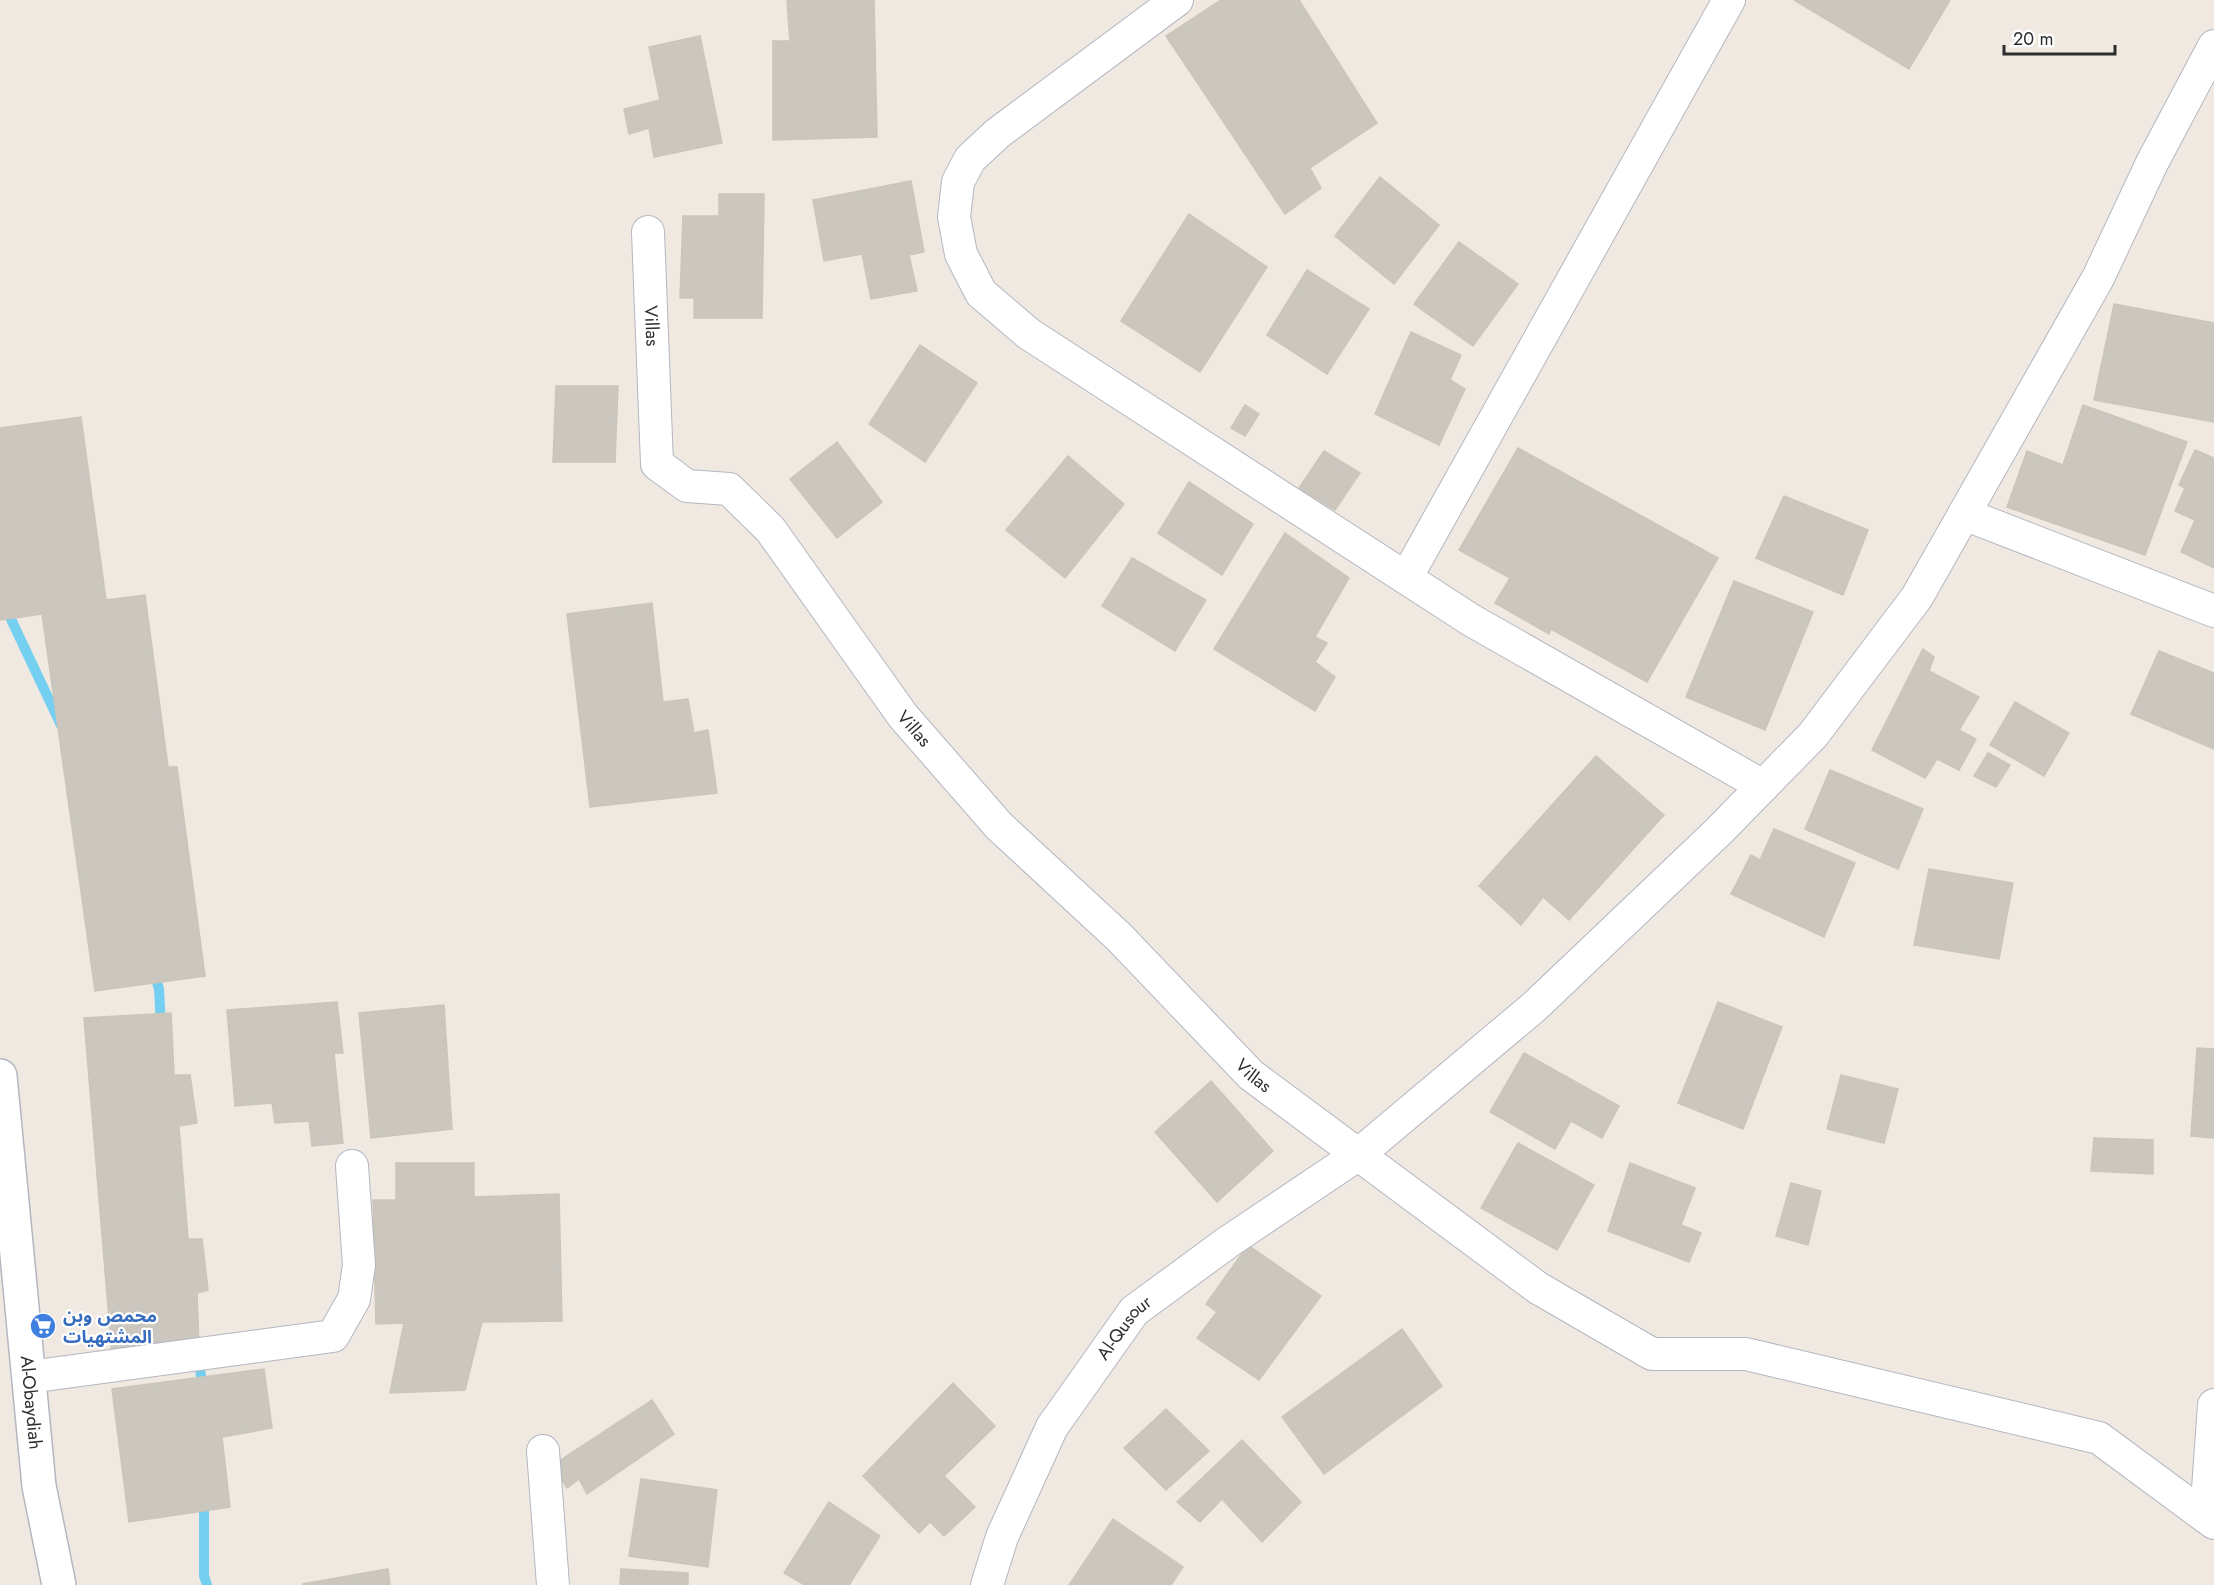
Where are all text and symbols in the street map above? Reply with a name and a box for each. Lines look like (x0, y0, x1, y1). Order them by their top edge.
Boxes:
scale bar (2004, 18, 2115, 56)
text: 20 m (2013, 26, 2053, 52)
street label: Villas (638, 305, 665, 347)
street label: Villas (891, 705, 937, 753)
street label: Villas (1229, 1053, 1277, 1099)
street label: Al-Qusour (1090, 1289, 1158, 1365)
place label: محمص وبن المشتهيات (63, 1303, 157, 1350)
supermarket icon: محمص وبن المشتهيات (28, 1311, 58, 1341)
street label: Al-Obaydiah (14, 1355, 48, 1450)

